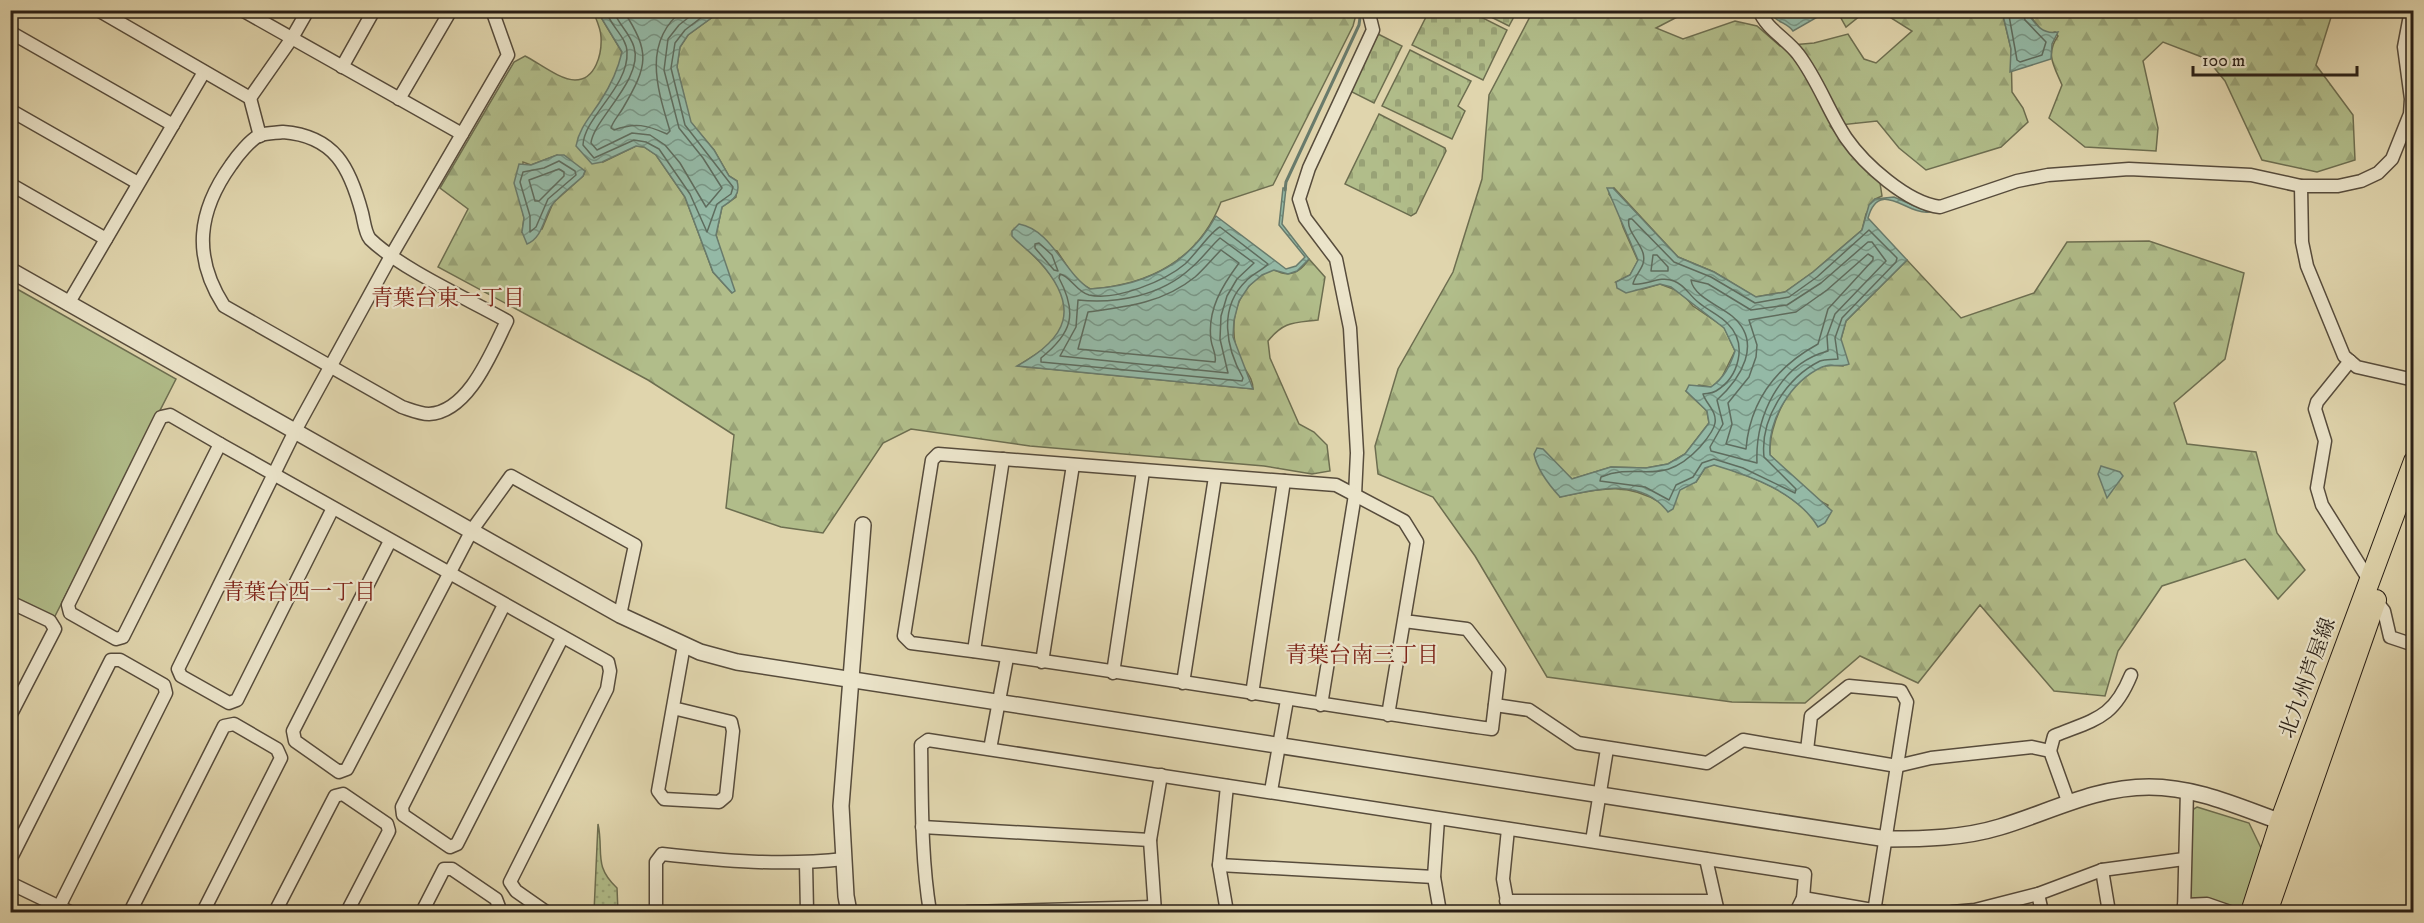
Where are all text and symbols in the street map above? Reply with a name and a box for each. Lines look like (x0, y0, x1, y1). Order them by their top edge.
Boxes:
scale bar (2193, 39, 2356, 77)
text: 100 m (2202, 50, 2245, 72)
district label: 青葉台東一丁目 (371, 285, 525, 312)
district label: 青葉台西一丁目 (222, 579, 376, 606)
street label: 北九州芦屋線 (2274, 614, 2342, 742)
district label: 青葉台南三丁目 (1285, 642, 1439, 669)

